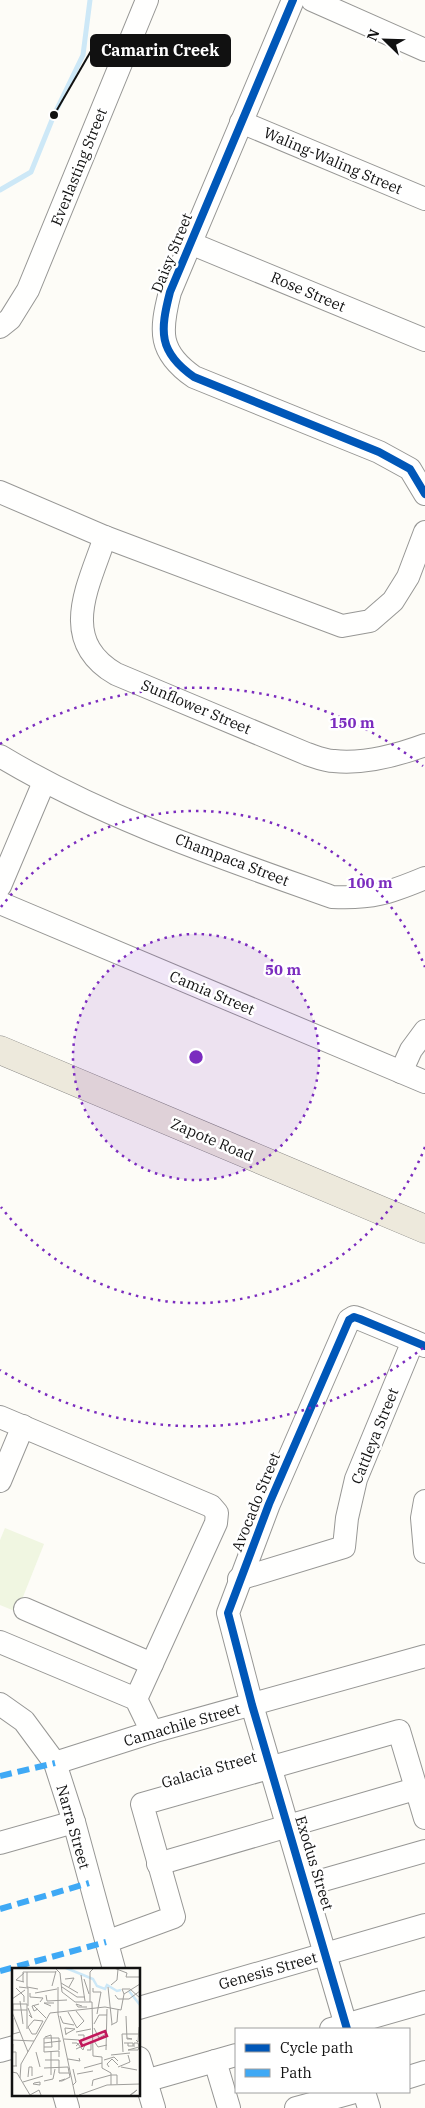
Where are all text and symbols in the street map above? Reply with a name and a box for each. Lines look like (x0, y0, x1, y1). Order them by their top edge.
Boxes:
north arrow (360, 15, 410, 65)
text: N (363, 26, 383, 44)
callout: Camarin Creek (91, 35, 230, 66)
text: Camarin Creek (101, 40, 219, 60)
street label: Everlasting Street (46, 105, 111, 228)
street label: Waling-Waling Street (261, 123, 405, 198)
street label: Daisy Street (147, 210, 196, 295)
street label: Rose Street (268, 267, 348, 316)
street label: Sunflower Street (138, 675, 254, 738)
text: 150 m (329, 713, 375, 732)
street label: Champaca Street (172, 829, 292, 890)
text: 100 m (347, 873, 393, 892)
text: 50 m (265, 960, 301, 979)
street label: Camia Street (167, 966, 258, 1019)
centre of rings (187, 1048, 205, 1066)
street label: Zapote Road (168, 1114, 256, 1166)
street label: Cattleya Street (347, 1385, 402, 1487)
street label: Avocado Street (227, 1449, 284, 1554)
street label: Camachile Street (121, 1699, 242, 1750)
street label: Galacia Street (159, 1747, 259, 1792)
street label: Narra Street (52, 1782, 95, 1871)
street label: Exodus Street (291, 1813, 338, 1912)
street label: Genesis Street (216, 1947, 319, 1994)
inset map (12, 1968, 140, 2096)
legend (235, 2028, 410, 2093)
text: Cycle path (280, 2038, 353, 2057)
text: Path (280, 2063, 312, 2082)

